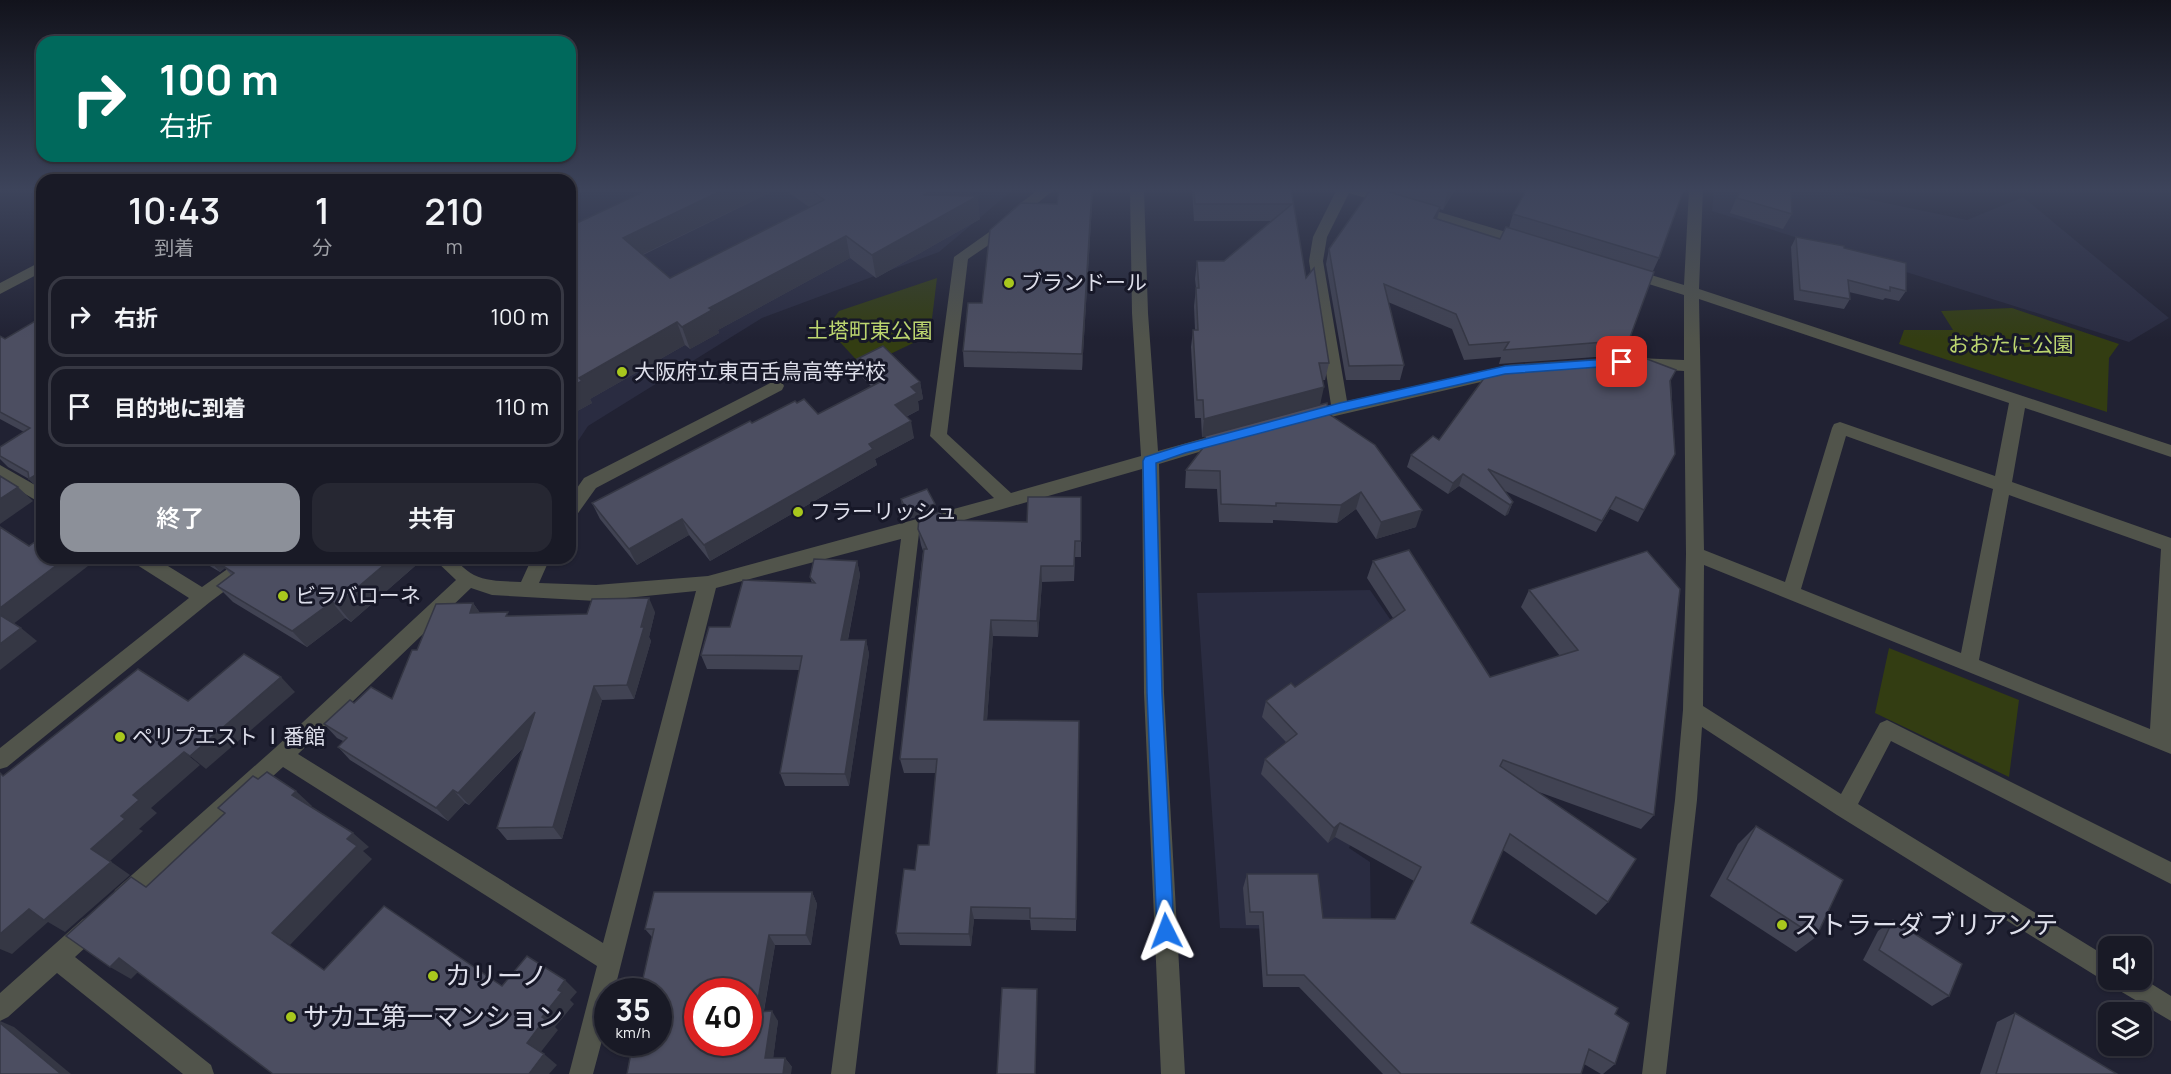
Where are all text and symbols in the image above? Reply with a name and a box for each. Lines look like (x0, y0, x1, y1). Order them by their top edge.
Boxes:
text: 100 m (159, 50, 279, 108)
icon: right (60, 60, 138, 138)
text: 右折 (159, 107, 213, 144)
text: 10:43 (128, 186, 220, 235)
text: 1 (315, 186, 330, 235)
text: 210 (425, 187, 484, 236)
text: m (446, 233, 463, 260)
text: 到着 (154, 234, 194, 261)
text: 分 (312, 234, 332, 261)
place label: ブランドール (1021, 268, 1147, 296)
marker: ブランドール (1002, 276, 1016, 290)
icon: right (63, 300, 96, 333)
text: 100 m (491, 302, 549, 332)
text: 右折 (114, 303, 158, 333)
park label: 土塔町東公園 (807, 316, 933, 344)
park label: おおたに公園 (1948, 330, 2074, 358)
pin (1596, 336, 1647, 387)
icon: arrive (1605, 345, 1638, 378)
place label: 大阪府立東百舌鳥高等学校 (634, 357, 886, 385)
marker: 大阪府立東百舌鳥高等学校 (615, 365, 629, 379)
icon: arrive (63, 390, 96, 423)
text: 110 m (495, 392, 549, 422)
text: 目的地に到着 (114, 393, 246, 423)
button: 終了 (60, 483, 300, 552)
button: 共有 (312, 483, 552, 552)
place label: フラーリッシュ (810, 497, 957, 525)
marker: フラーリッシュ (791, 505, 805, 519)
place label: ビラバローネ (295, 581, 421, 609)
marker: ビラバローネ (276, 589, 290, 603)
place label: ペリプエスト Ⅰ番館 (132, 722, 325, 750)
marker: ペリプエスト Ⅰ番館 (113, 730, 127, 744)
position arrow (1134, 899, 1198, 963)
place label: ストラーダ ブリアンテ (1794, 906, 2058, 942)
marker: ストラーダ ブリアンテ (1775, 918, 1789, 932)
map controls (2098, 936, 2152, 1056)
button: sound (2098, 936, 2152, 990)
place label: カリーノ (445, 957, 547, 993)
marker: カリーノ (426, 969, 440, 983)
speed limit sign: 40 (684, 978, 762, 1056)
text: 35 (615, 989, 651, 1030)
place label: サカエ第一マンション (303, 998, 563, 1034)
button: layers (2098, 1002, 2152, 1056)
marker: サカエ第一マンション (284, 1010, 298, 1024)
text: km/h (616, 1022, 650, 1043)

